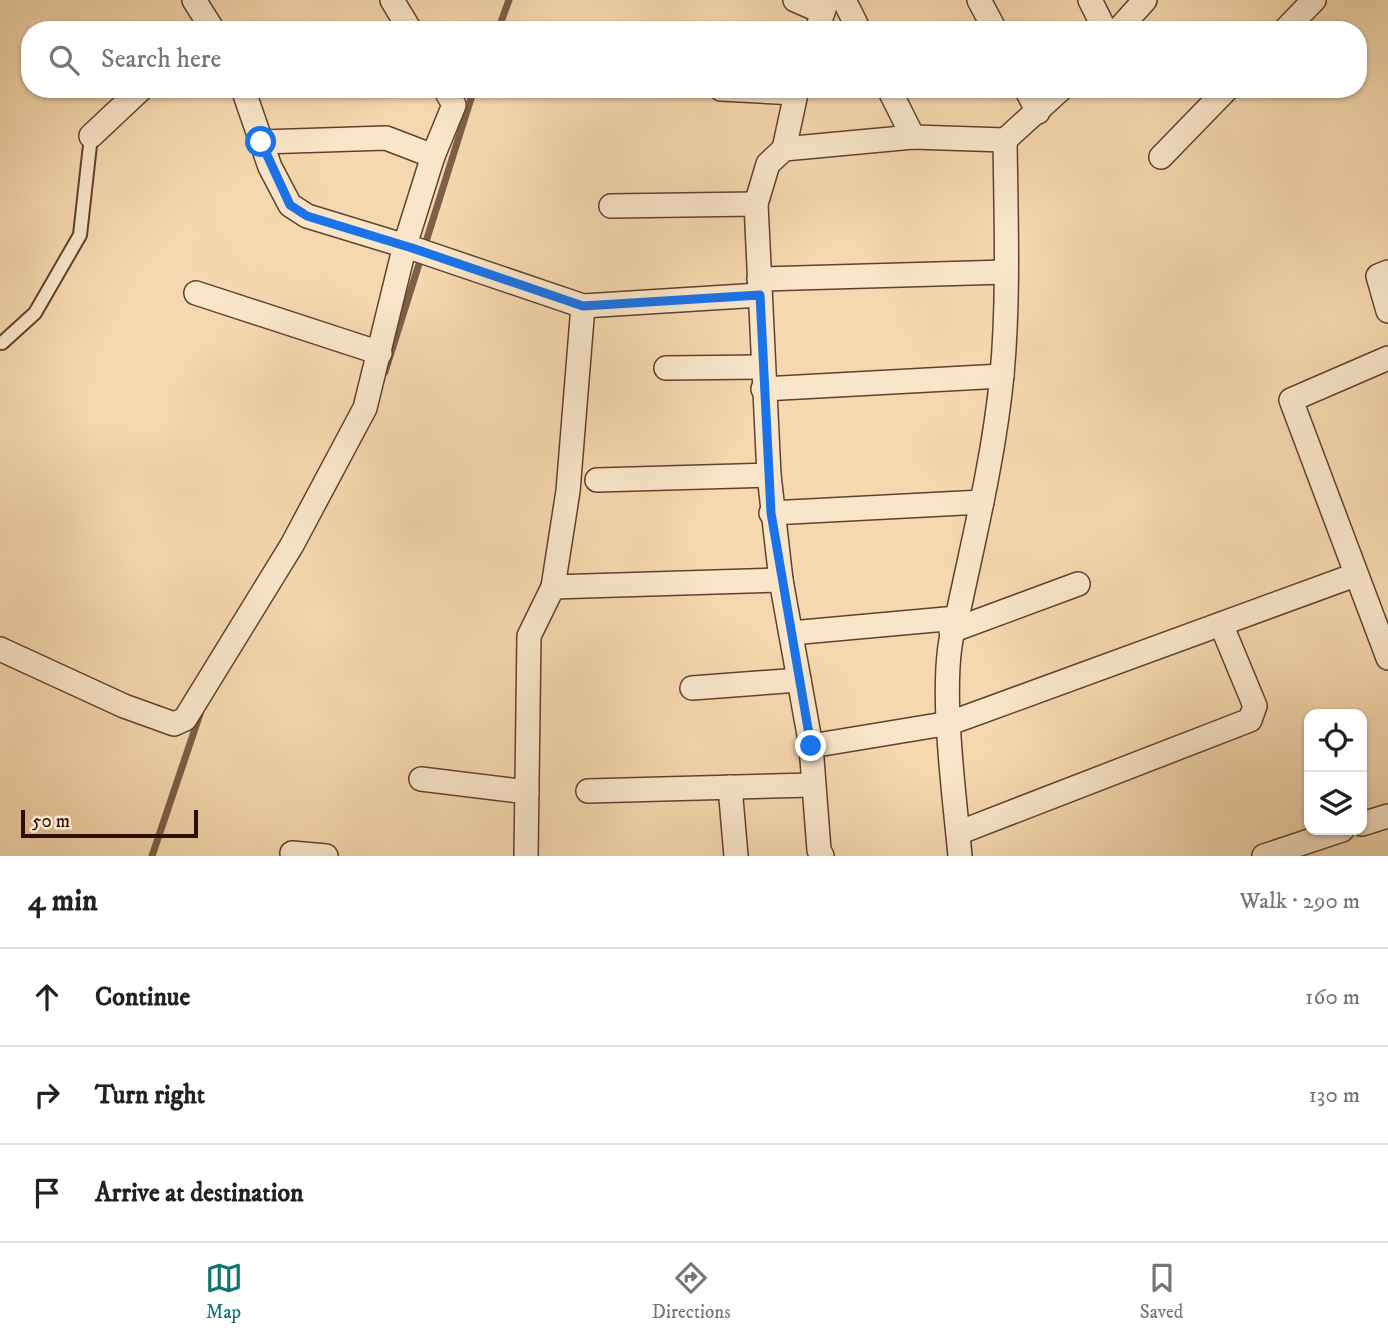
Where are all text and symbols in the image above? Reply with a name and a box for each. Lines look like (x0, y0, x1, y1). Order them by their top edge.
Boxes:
search box (21, 21, 1367, 98)
icon: search (45, 41, 83, 79)
text: Search here (101, 43, 221, 76)
route start (245, 126, 276, 157)
map controls (1304, 709, 1367, 835)
button: locate (1304, 709, 1367, 772)
route end (795, 730, 826, 761)
button: layers (1304, 772, 1367, 835)
scale bar (21, 807, 198, 839)
text: 50 m (32, 810, 70, 833)
text: 4 min (28, 883, 98, 920)
text: Walk · 290 m (1239, 887, 1360, 916)
icon: ahead (28, 978, 66, 1016)
text: Continue (95, 981, 190, 1014)
text: 160 m (1305, 983, 1360, 1012)
icon: right (28, 1076, 66, 1114)
text: Turn right (95, 1079, 205, 1112)
text: 130 m (1308, 1081, 1360, 1110)
icon: arrive (28, 1174, 66, 1212)
text: Arrive at destination (95, 1177, 304, 1210)
tab: Map (205, 1259, 243, 1324)
tab: Directions (652, 1259, 731, 1324)
tab: Saved (1140, 1259, 1183, 1324)

